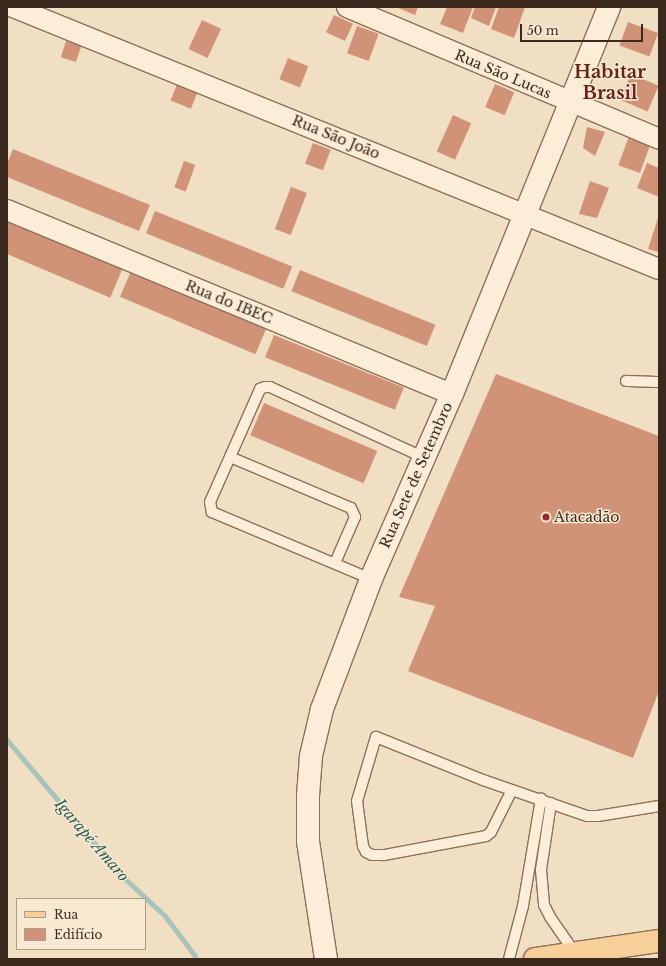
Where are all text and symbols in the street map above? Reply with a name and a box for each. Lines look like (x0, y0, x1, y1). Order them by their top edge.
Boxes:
scale bar (522, 16, 645, 42)
text: 50 m (527, 23, 559, 38)
street label: Rua São Lucas (452, 46, 554, 102)
district label: Habitar Brasil (574, 62, 646, 104)
street label: Rua São João (290, 112, 382, 162)
street label: Rua do IBEC (183, 277, 275, 327)
street label: Rua Sete de Setembro (376, 399, 456, 551)
place label: Atacadão (554, 509, 619, 525)
marker: Atacadão (541, 512, 551, 522)
water label: Igarapé Amaro (51, 795, 133, 885)
legend (16, 898, 146, 950)
text: Rua (54, 907, 78, 922)
text: Edifício (54, 927, 102, 942)

